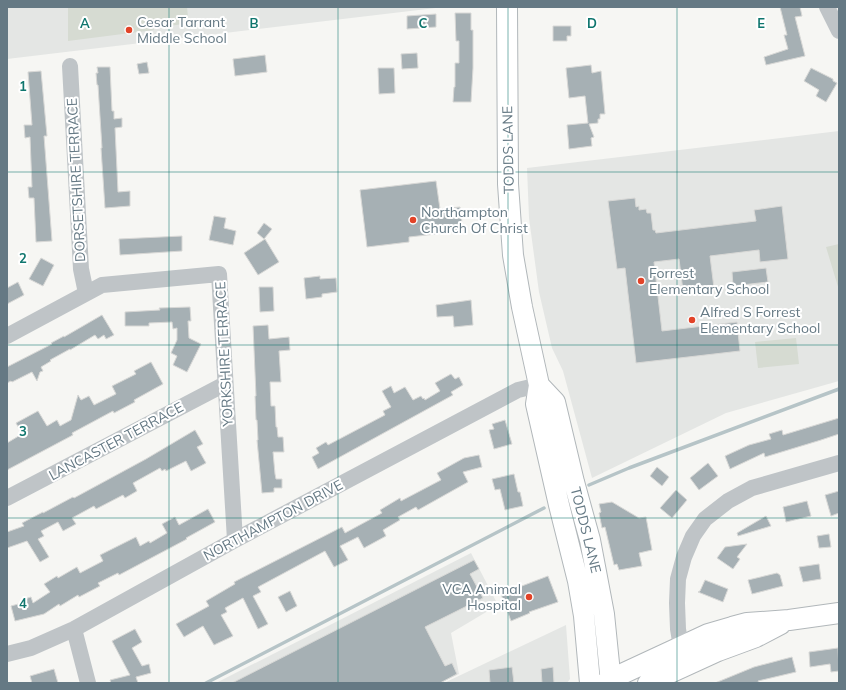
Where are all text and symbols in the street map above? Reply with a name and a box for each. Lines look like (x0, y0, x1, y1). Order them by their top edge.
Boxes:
place label: Cesar Tarrant Middle School (137, 13, 227, 47)
text: A (80, 15, 90, 31)
text: B (250, 15, 259, 31)
text: C (419, 15, 428, 31)
text: D (587, 15, 597, 31)
text: E (757, 15, 765, 31)
marker: Cesar Tarrant Middle School (124, 25, 134, 35)
text: 1 (19, 78, 27, 94)
street label: DORSETSHIRE TERRACE (63, 97, 89, 263)
street label: TODDS LANE (498, 106, 518, 194)
place label: Northampton Church Of Christ (421, 203, 528, 237)
marker: Northampton Church Of Christ (408, 215, 418, 225)
text: 2 (19, 250, 27, 266)
place label: Forrest Elementary School (649, 264, 769, 298)
marker: Forrest Elementary School (636, 276, 646, 286)
street label: YORKSHIRE TERRACE (211, 281, 237, 428)
place label: Alfred S Forrest Elementary School (700, 303, 820, 337)
marker: Alfred S Forrest Elementary School (687, 315, 697, 325)
street label: LANCASTER TERRACE (46, 398, 186, 484)
text: 3 (19, 423, 27, 439)
street label: NORTHAMPTON DRIVE (200, 476, 346, 564)
street label: TODDS LANE (567, 485, 605, 575)
place label: VCA Animal Hospital (442, 580, 521, 614)
marker: VCA Animal Hospital (524, 592, 534, 602)
text: 4 (19, 595, 27, 611)

